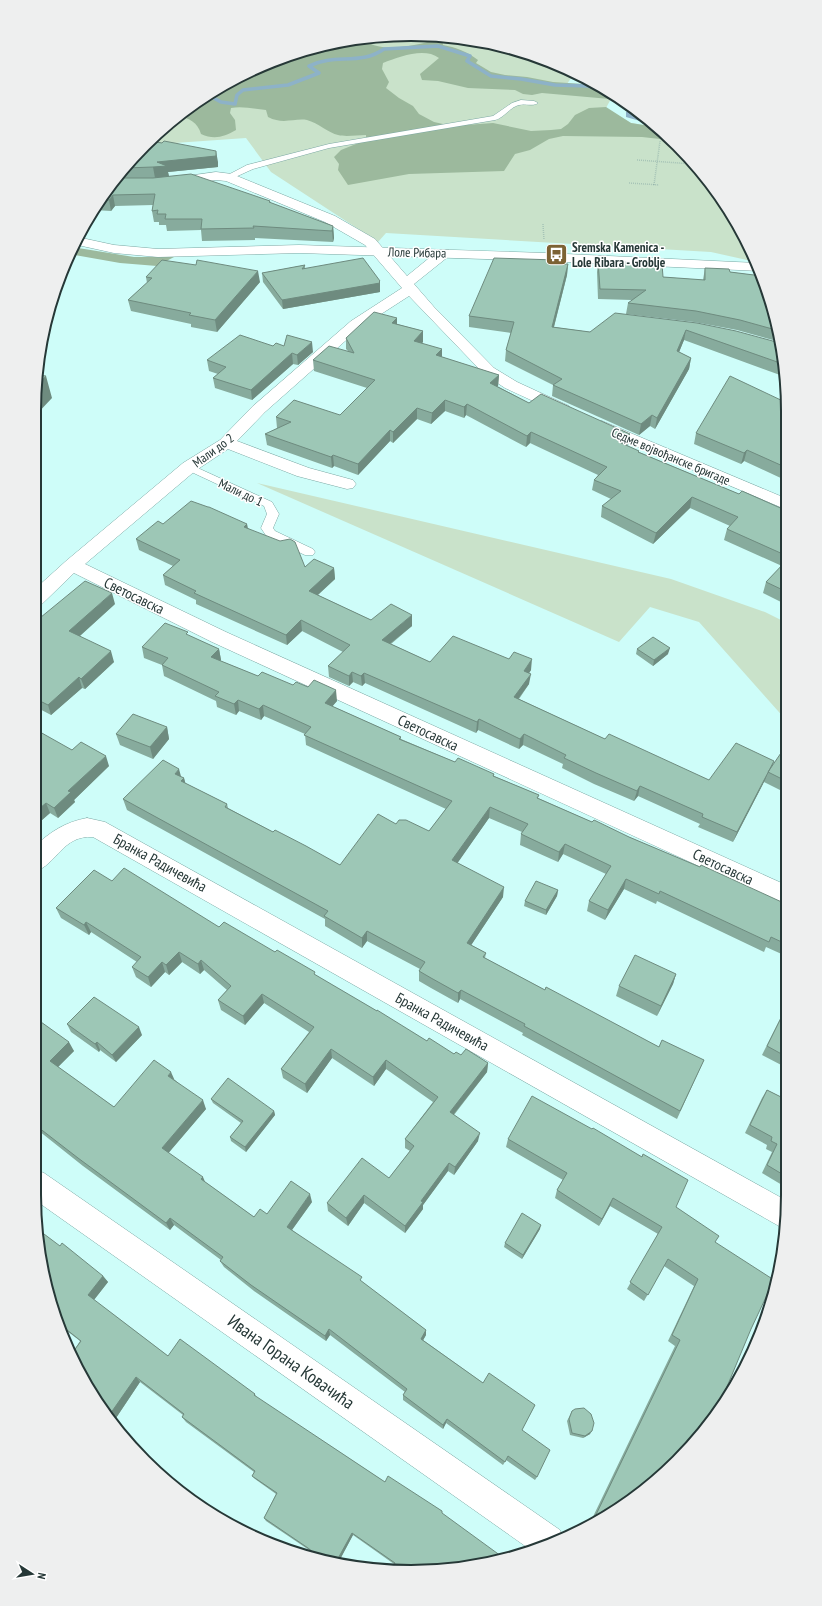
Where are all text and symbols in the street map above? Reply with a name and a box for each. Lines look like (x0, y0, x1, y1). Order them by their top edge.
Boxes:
place label: Sremska Kamenica - Lole Ribara - Groblje (572, 239, 666, 271)
bus stop icon: Sremska Kamenica - Lole Ribara - Groblje (543, 241, 569, 267)
street label: Лоле Рибара (387, 243, 446, 262)
street label: Седме војвођанске бригаде (609, 424, 733, 489)
street label: Мали до 2 (189, 430, 237, 471)
street label: Мали до 1 (216, 475, 266, 510)
street label: Светосавска (101, 573, 167, 618)
street label: Светосавска (395, 710, 462, 755)
street label: Бранка Радичевића (110, 829, 210, 896)
street label: Светосавска (690, 844, 757, 889)
street label: Бранка Радичевића (392, 988, 492, 1055)
street label: Ивана Горана Ковачића (223, 1309, 359, 1414)
north arrow (12, 1554, 52, 1594)
text: N (34, 1572, 49, 1580)

